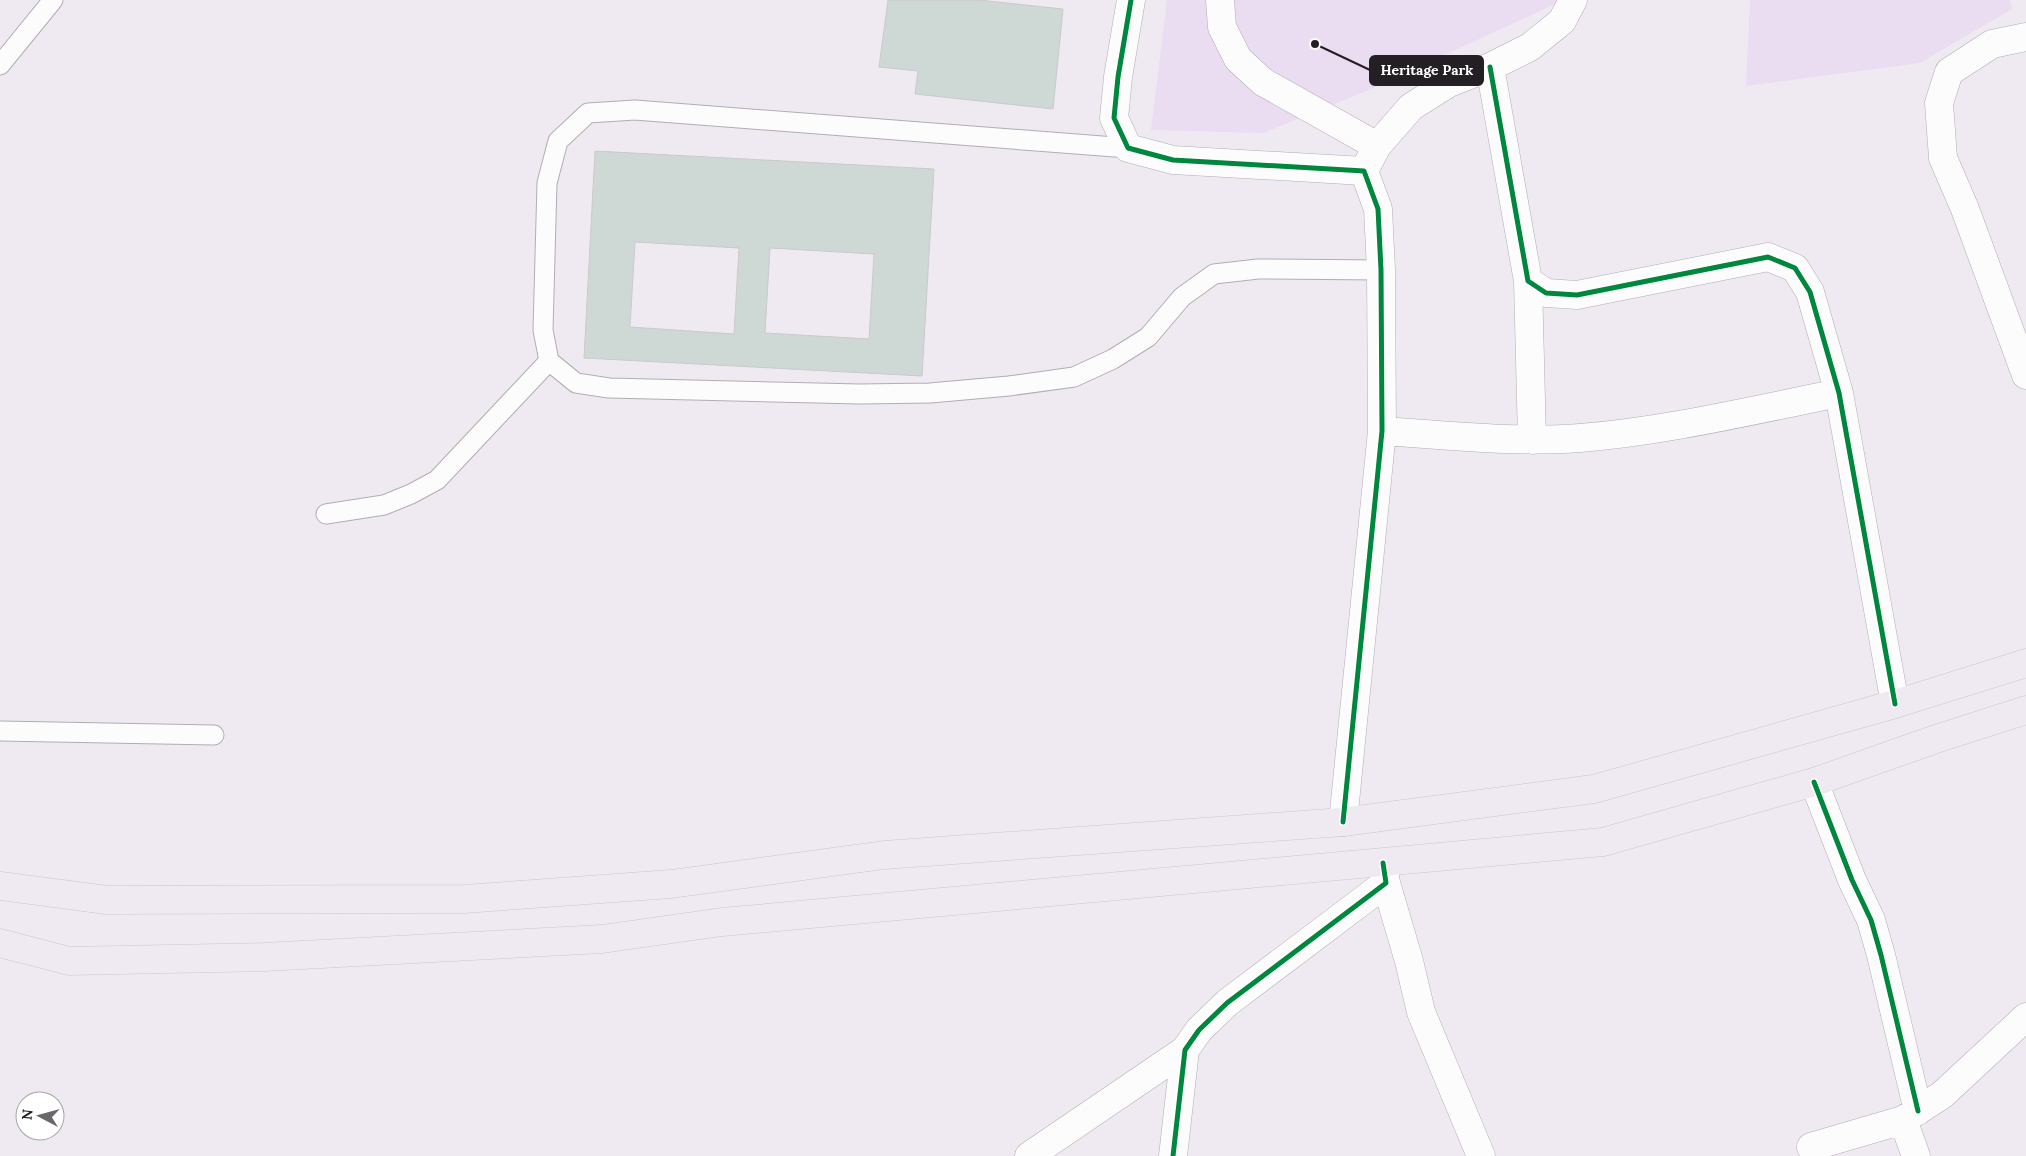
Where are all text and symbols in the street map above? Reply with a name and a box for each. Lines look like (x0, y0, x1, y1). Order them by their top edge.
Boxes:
callout: Heritage Park (1370, 56, 1483, 85)
text: Heritage Park (1381, 61, 1474, 79)
north arrow (15, 1091, 65, 1141)
text: N (18, 1108, 37, 1121)

